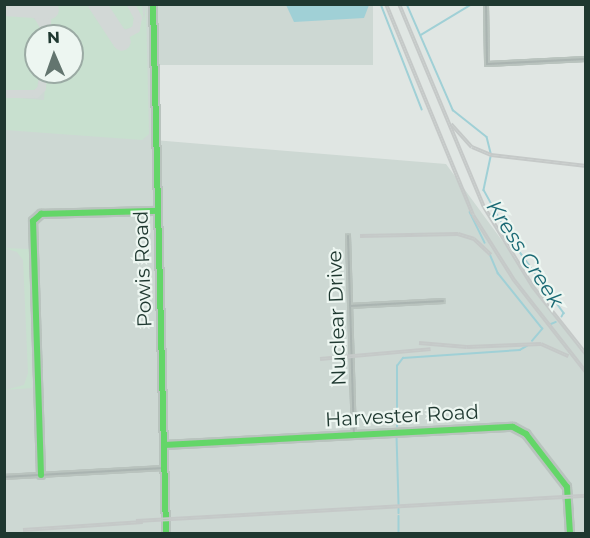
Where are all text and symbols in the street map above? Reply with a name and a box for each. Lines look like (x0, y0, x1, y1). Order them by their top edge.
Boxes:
north arrow (24, 24, 84, 84)
text: N (47, 28, 60, 47)
water label: Kress Creek (481, 196, 569, 312)
street label: Powis Road (129, 210, 157, 328)
street label: Nuclear Drive (323, 250, 351, 386)
street label: Harvester Road (324, 400, 480, 432)

